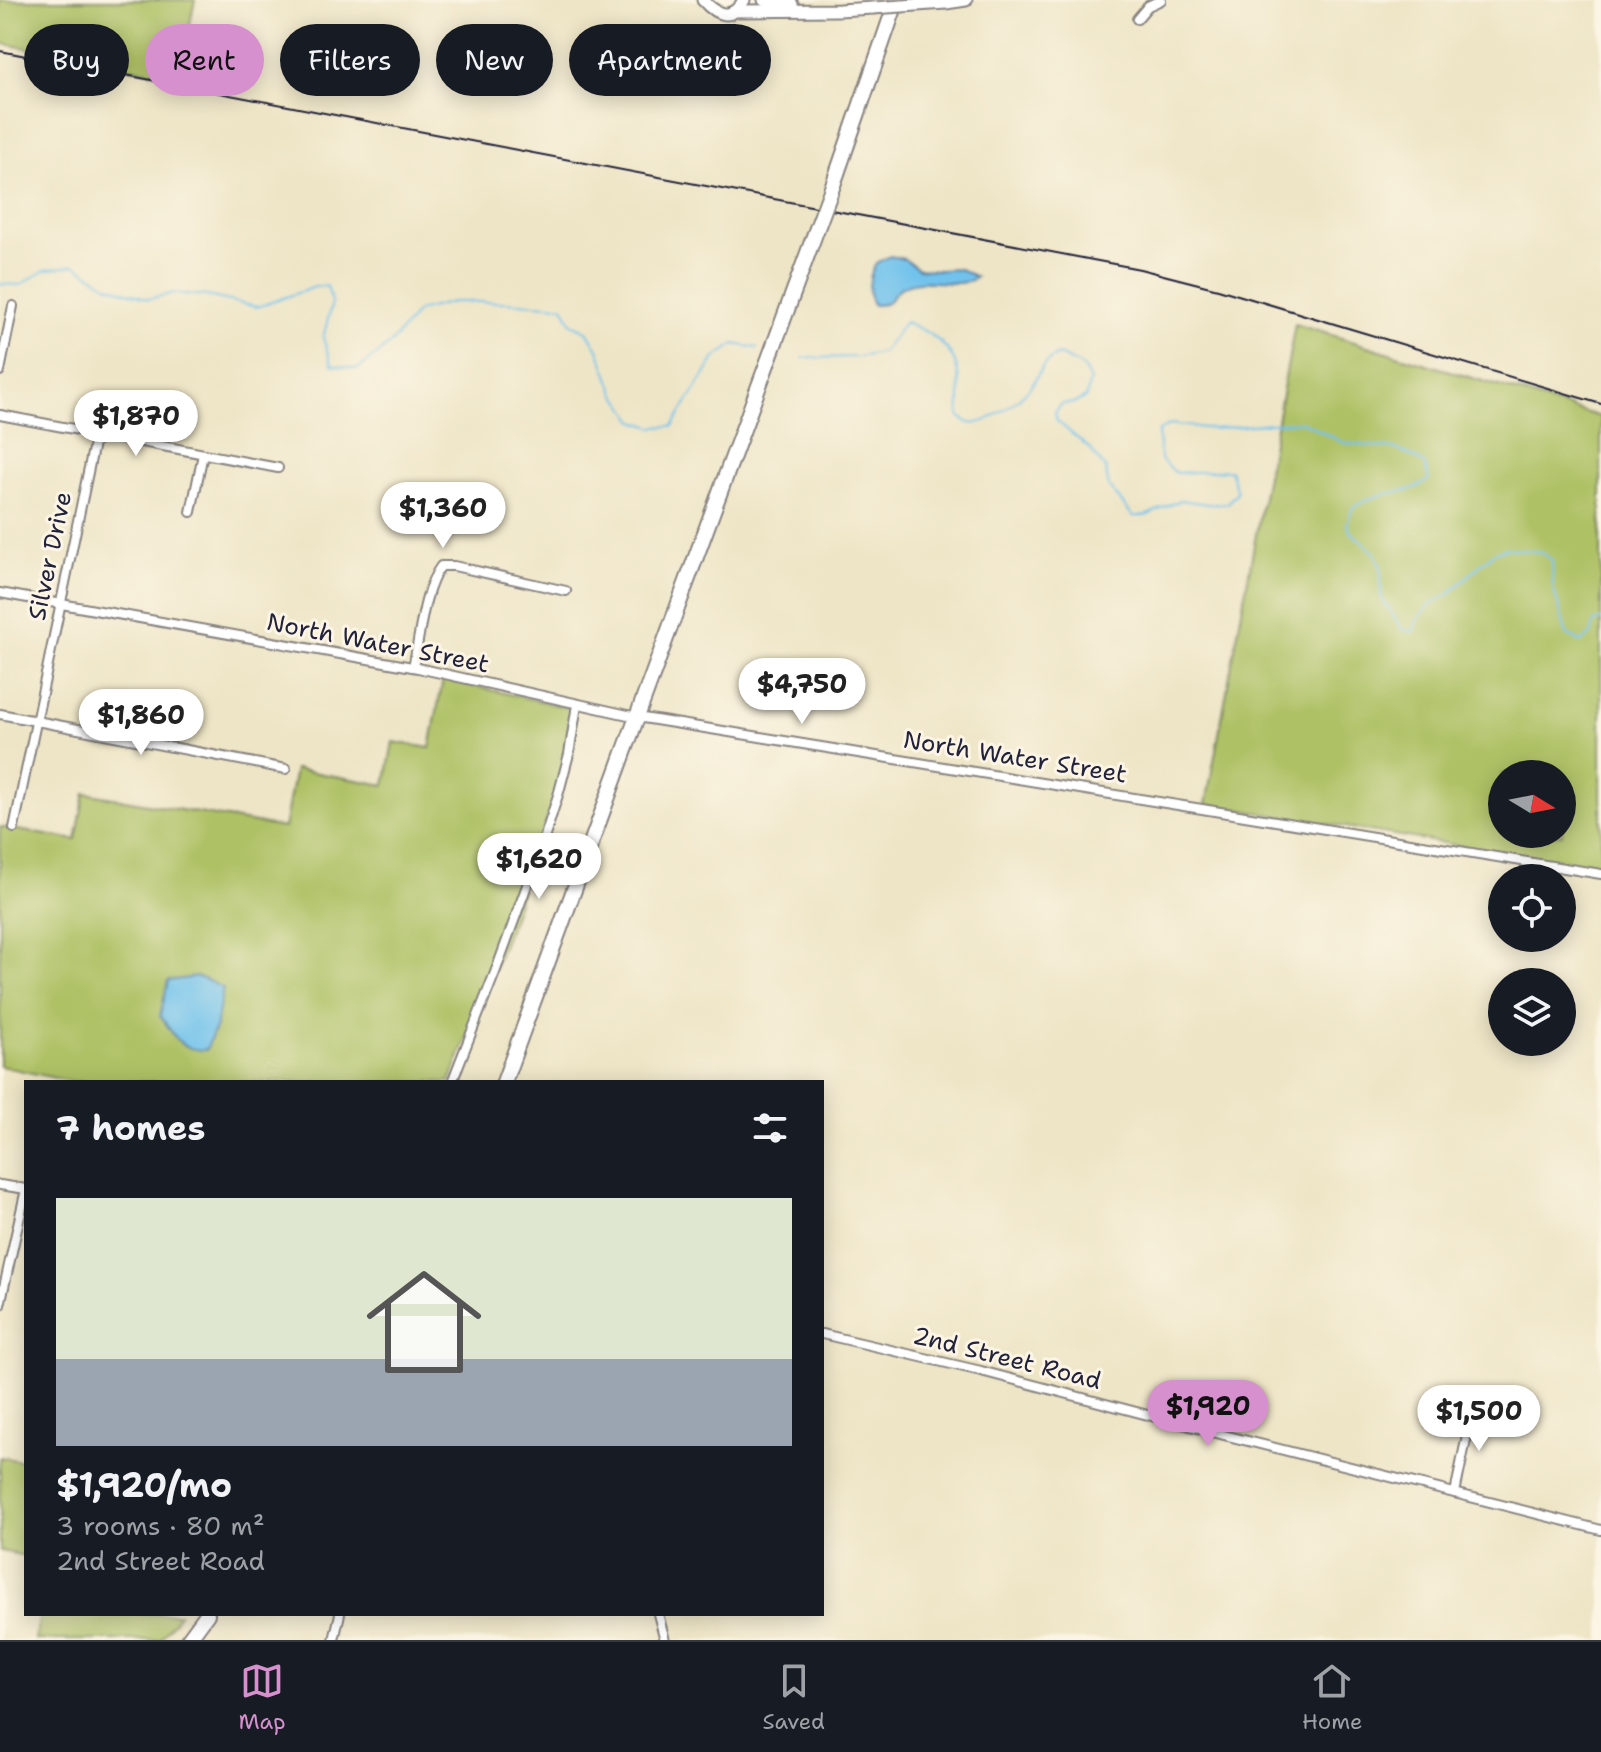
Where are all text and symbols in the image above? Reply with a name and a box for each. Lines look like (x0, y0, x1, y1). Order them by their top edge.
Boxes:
chip: Buy (24, 24, 129, 96)
chip: Rent (145, 24, 264, 96)
chip: Filters (280, 24, 420, 96)
chip: New (436, 24, 553, 96)
chip: Apartment (569, 24, 771, 96)
pin: $1,870 (71, 390, 201, 458)
text: $1,870 (92, 398, 180, 433)
pin: $1,360 (378, 482, 508, 550)
street label: Silver Drive (21, 489, 79, 623)
text: $1,360 (399, 490, 487, 525)
street label: North Water Street (264, 606, 492, 680)
pin: $4,750 (737, 658, 867, 726)
text: $4,750 (757, 666, 847, 701)
pin: $1,860 (76, 689, 206, 757)
text: $1,860 (97, 697, 185, 732)
street label: North Water Street (901, 724, 1129, 790)
north arrow (1488, 760, 1576, 848)
map controls (1488, 760, 1576, 1056)
pin: $1,620 (474, 833, 604, 901)
text: $1,620 (495, 841, 583, 876)
button: locate (1488, 864, 1576, 952)
button: layers (1488, 968, 1576, 1056)
text: 7 homes (56, 1105, 205, 1151)
icon: filters (748, 1106, 792, 1150)
icon: home (352, 1250, 496, 1394)
street label: 2nd Street Road (910, 1319, 1104, 1397)
pin: $1,920 (1143, 1380, 1273, 1448)
pin: $1,500 (1414, 1385, 1544, 1453)
text: $1,920 (1165, 1388, 1251, 1423)
text: $1,500 (1435, 1393, 1523, 1428)
text: $1,920/mo (56, 1462, 232, 1508)
text: 3 rooms · 80 m² (56, 1508, 265, 1543)
text: 2nd Street Road (56, 1543, 265, 1578)
tab: Map (238, 1659, 286, 1736)
tab: Saved (763, 1659, 825, 1736)
tab: Home (1302, 1659, 1363, 1736)

